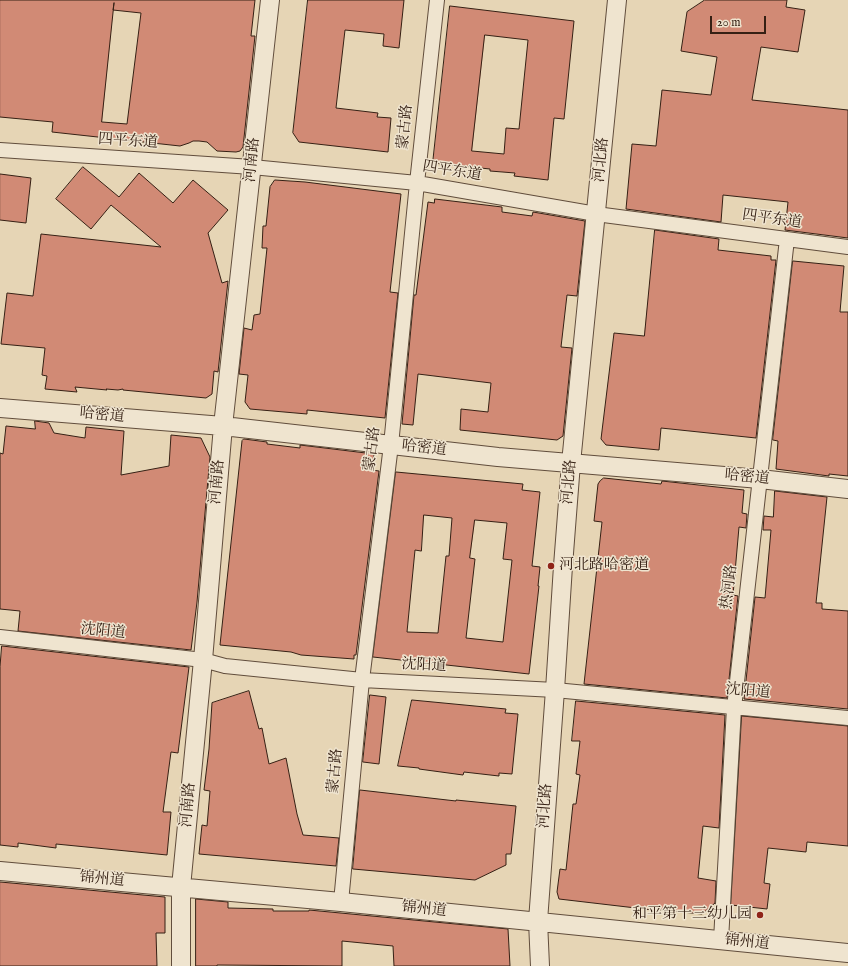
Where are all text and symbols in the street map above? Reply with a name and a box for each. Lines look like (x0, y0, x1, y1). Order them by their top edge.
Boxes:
scale bar (712, 8, 768, 34)
text: 20 m (717, 15, 740, 30)
street label: 蒙古路 (395, 104, 417, 150)
street label: 四平东道 (97, 131, 159, 153)
street label: 河南路 (242, 137, 264, 183)
street label: 河北路 (591, 137, 613, 183)
street label: 四平东道 (421, 158, 483, 186)
street label: 四平东道 (741, 207, 803, 233)
street label: 哈密道 (79, 405, 125, 427)
street label: 蒙古路 (361, 426, 385, 472)
street label: 哈密道 (401, 438, 447, 460)
street label: 河南路 (207, 459, 229, 505)
street label: 河北路 (559, 459, 581, 505)
street label: 哈密道 (724, 467, 770, 489)
place label: 河北路哈密道 (559, 557, 649, 575)
marker: 河北路哈密道 (546, 561, 556, 571)
street label: 热河路 (718, 564, 742, 610)
street label: 沈阳道 (80, 621, 126, 643)
street label: 沈阳道 (401, 656, 447, 676)
street label: 沈阳道 (725, 681, 771, 703)
street label: 蒙古路 (325, 748, 347, 794)
street label: 河南路 (178, 782, 200, 828)
street label: 河北路 (535, 783, 557, 829)
street label: 锦州道 (79, 869, 125, 891)
street label: 锦州道 (401, 899, 447, 921)
place label: 和平第十三幼儿园 (632, 906, 752, 924)
marker: 和平第十三幼儿园 (755, 910, 765, 920)
street label: 锦州道 (724, 932, 770, 954)

